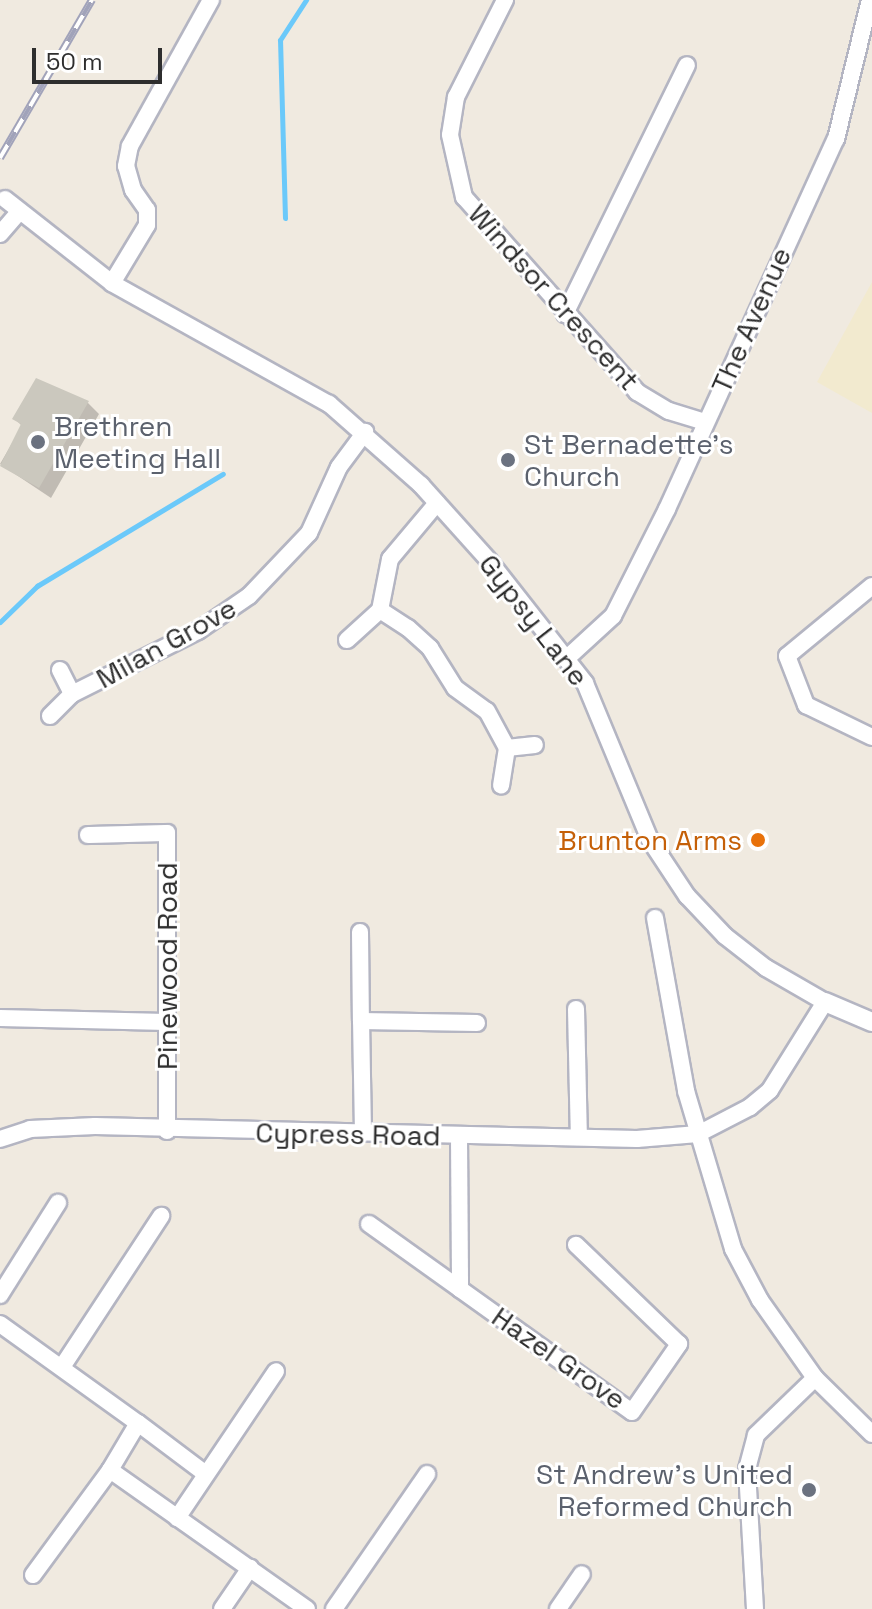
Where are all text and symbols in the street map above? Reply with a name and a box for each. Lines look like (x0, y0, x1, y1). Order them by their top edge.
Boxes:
scale bar (36, 32, 166, 82)
text: 50 m (46, 46, 103, 77)
street label: Windsor Crescent (462, 197, 646, 397)
street label: The Avenue (704, 242, 798, 398)
place label: Brethren Meeting Hall (54, 409, 221, 475)
place label: St Bernadette’s Church (524, 427, 734, 493)
marker: Brethren Meeting Hall (29, 433, 47, 451)
marker: St Bernadette’s Church (499, 451, 517, 469)
street label: Gypsy Lane (472, 547, 596, 693)
street label: Milan Grove (90, 591, 242, 695)
place label: Brunton Arms (558, 823, 742, 857)
marker: Brunton Arms (749, 831, 767, 849)
street label: Pinewood Road (150, 862, 184, 1070)
street label: Cypress Road (255, 1116, 441, 1152)
street label: Hazel Grove (486, 1300, 632, 1416)
place label: St Andrew's United Reformed Church (536, 1457, 793, 1523)
marker: St Andrew's United Reformed Church (800, 1481, 818, 1499)

